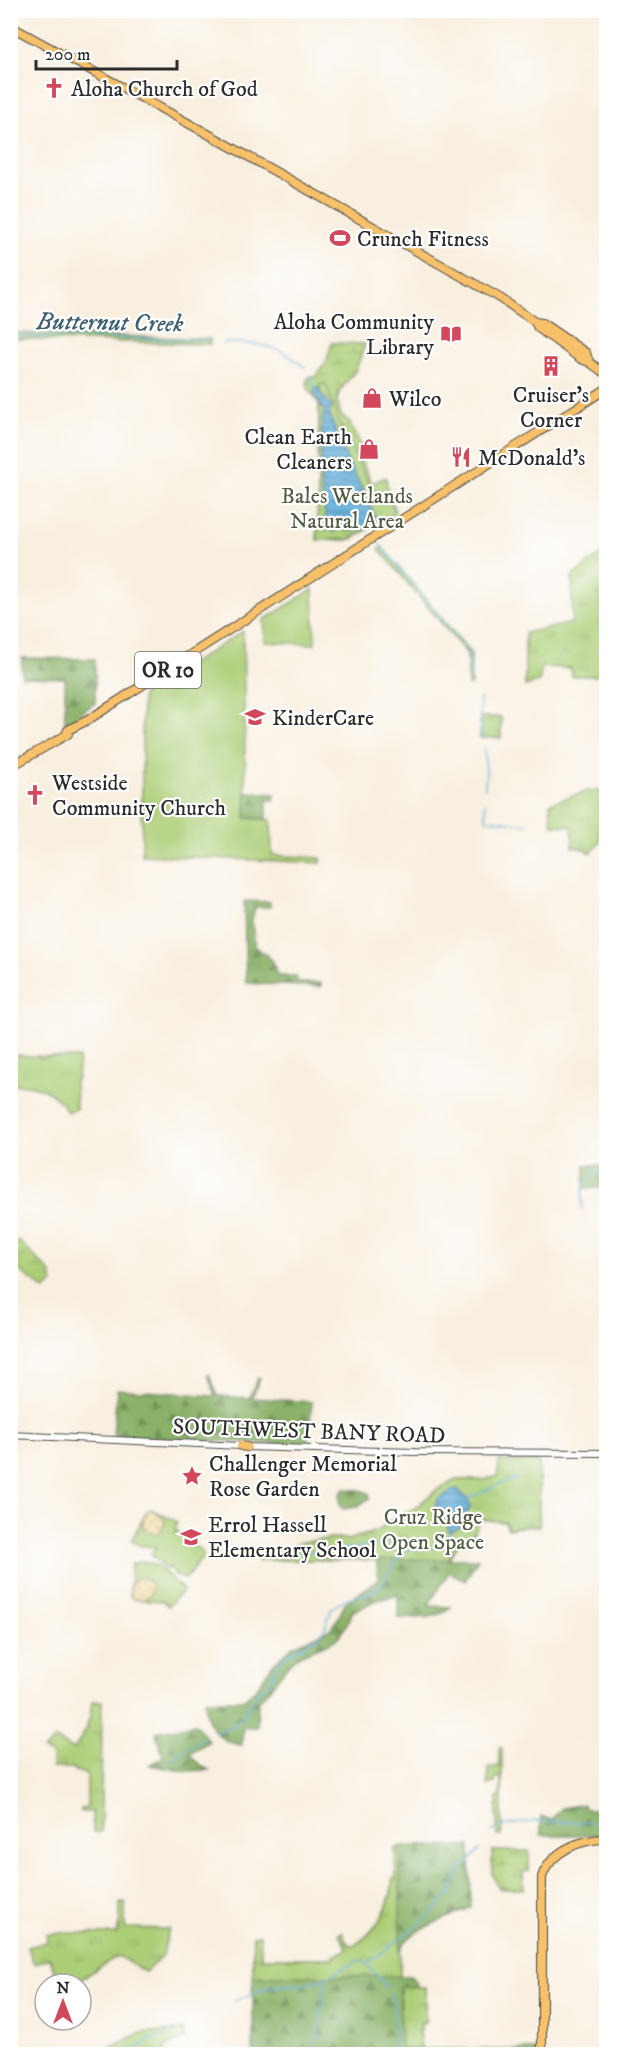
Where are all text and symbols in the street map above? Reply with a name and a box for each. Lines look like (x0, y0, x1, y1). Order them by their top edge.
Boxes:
scale bar (36, 33, 177, 71)
text: 200 m (45, 44, 91, 66)
church icon: Aloha Church of God (42, 76, 66, 100)
place label: Aloha Church of God (71, 76, 258, 103)
sports icon: Crunch Fitness (328, 226, 352, 250)
place label: Crunch Fitness (357, 226, 489, 253)
water label: Butternut Creek (35, 307, 184, 339)
place label: Aloha Community Library (274, 309, 435, 361)
library icon: Aloha Community Library (439, 322, 463, 346)
building icon: Cruiser's Corner (539, 354, 563, 378)
place label: Cruiser's Corner (513, 382, 589, 434)
shop icon: Wilco (360, 386, 384, 410)
place label: Wilco (388, 386, 442, 413)
place label: Clean Earth Cleaners (244, 424, 352, 476)
shop icon: Clean Earth Cleaners (357, 437, 381, 461)
restaurant icon: McDonald's (449, 445, 473, 469)
place label: McDonald's (478, 445, 585, 472)
park label: Bales Wetlands Natural Area (281, 483, 413, 535)
road number: OR 10 (135, 652, 201, 688)
school or university icon: KinderCare (243, 705, 267, 729)
place label: KinderCare (272, 705, 374, 732)
place label: Westside Community Church (51, 770, 226, 822)
church icon: Westside Community Church (23, 783, 47, 807)
street label: SOUTHWEST BANY ROAD (172, 1413, 446, 1450)
place label: Challenger Memorial Rose Garden (209, 1451, 397, 1503)
place icon: Challenger Memorial Rose Garden (180, 1464, 204, 1488)
park label: Cruz Ridge Open Space (382, 1504, 484, 1556)
place label: Errol Hassell Elementary School (208, 1512, 377, 1564)
school or university icon: Errol Hassell Elementary School (179, 1525, 203, 1549)
north arrow (33, 1972, 93, 2032)
text: N (56, 1978, 70, 1998)

